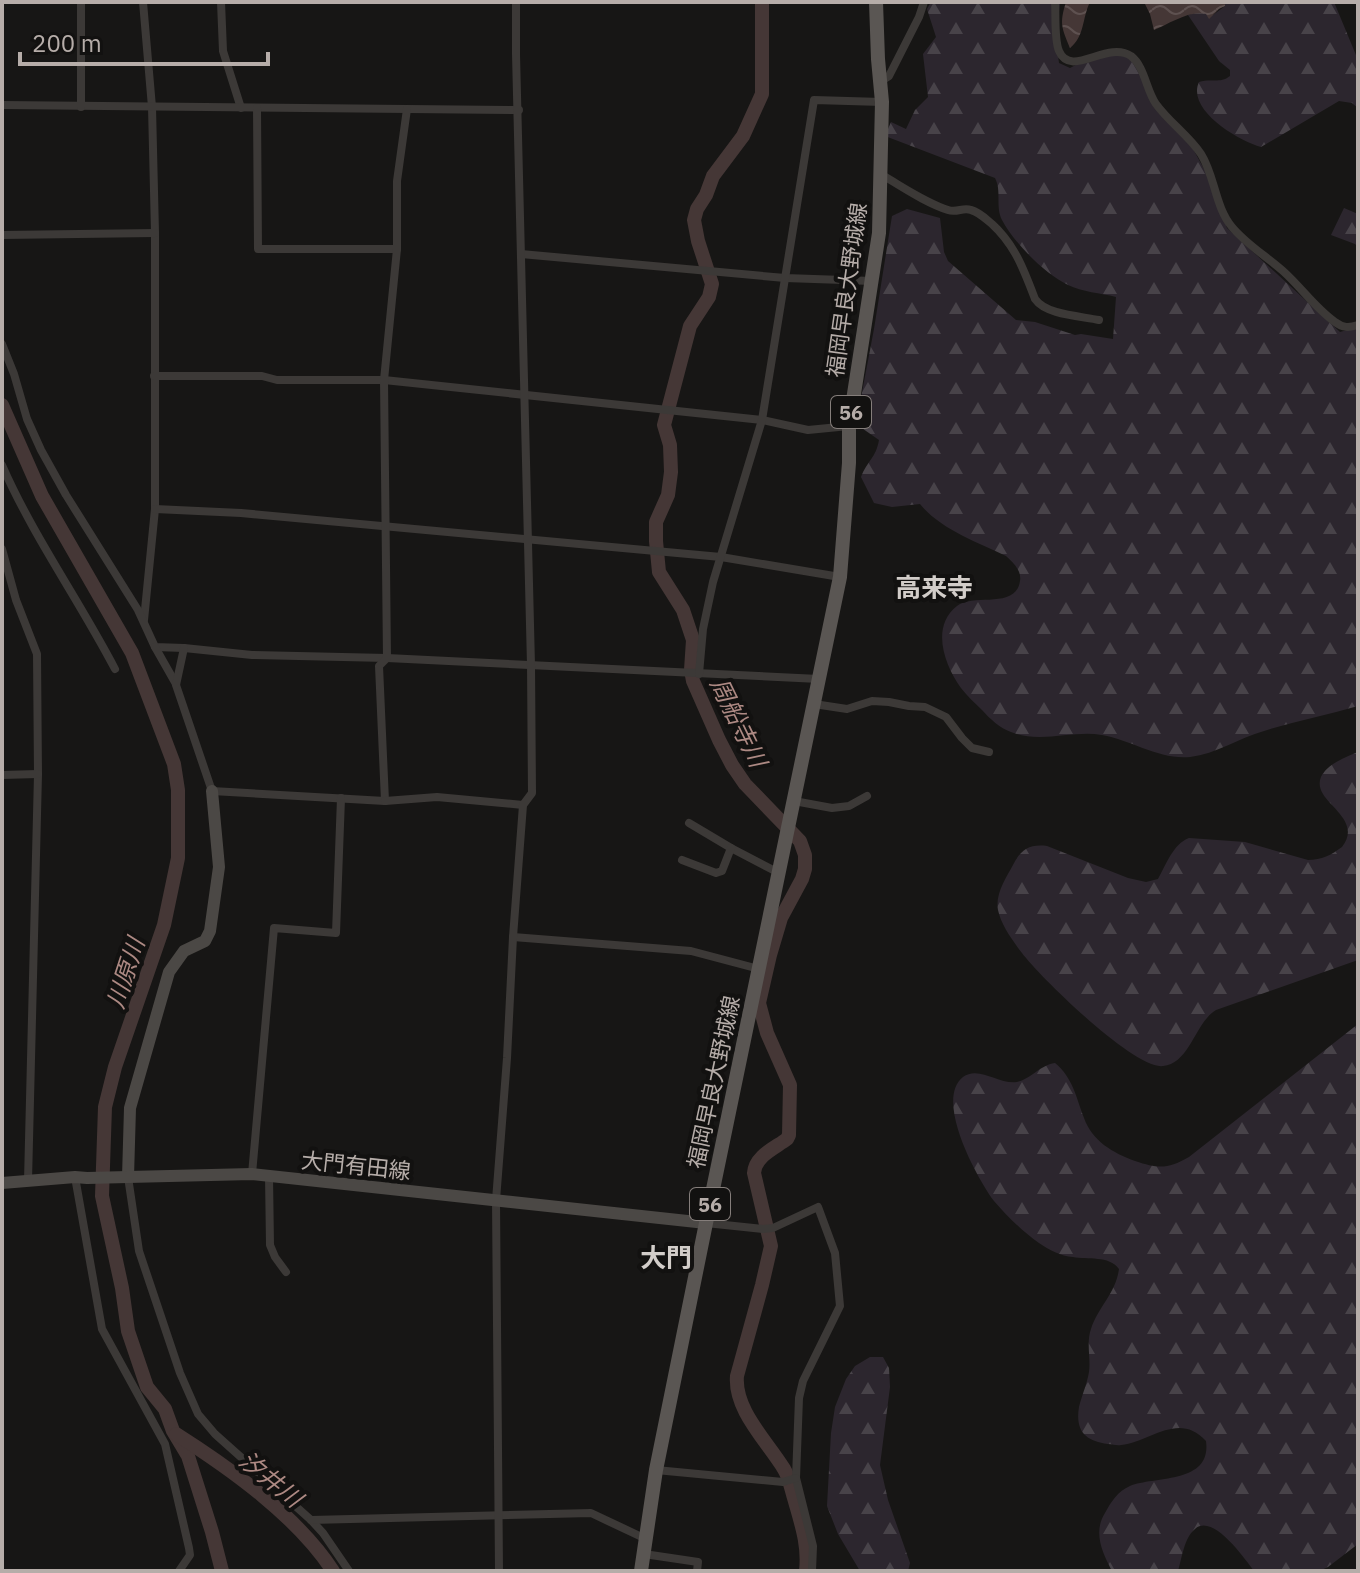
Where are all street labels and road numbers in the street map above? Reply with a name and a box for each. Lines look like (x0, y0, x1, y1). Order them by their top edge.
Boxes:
street label: 福岡早良大野城線 (819, 201, 873, 379)
road number: 56 (831, 396, 871, 428)
street label: 福岡早良大野城線 (681, 993, 745, 1171)
street label: 大門有田線 (300, 1145, 412, 1185)
road number: 56 (690, 1188, 730, 1220)

